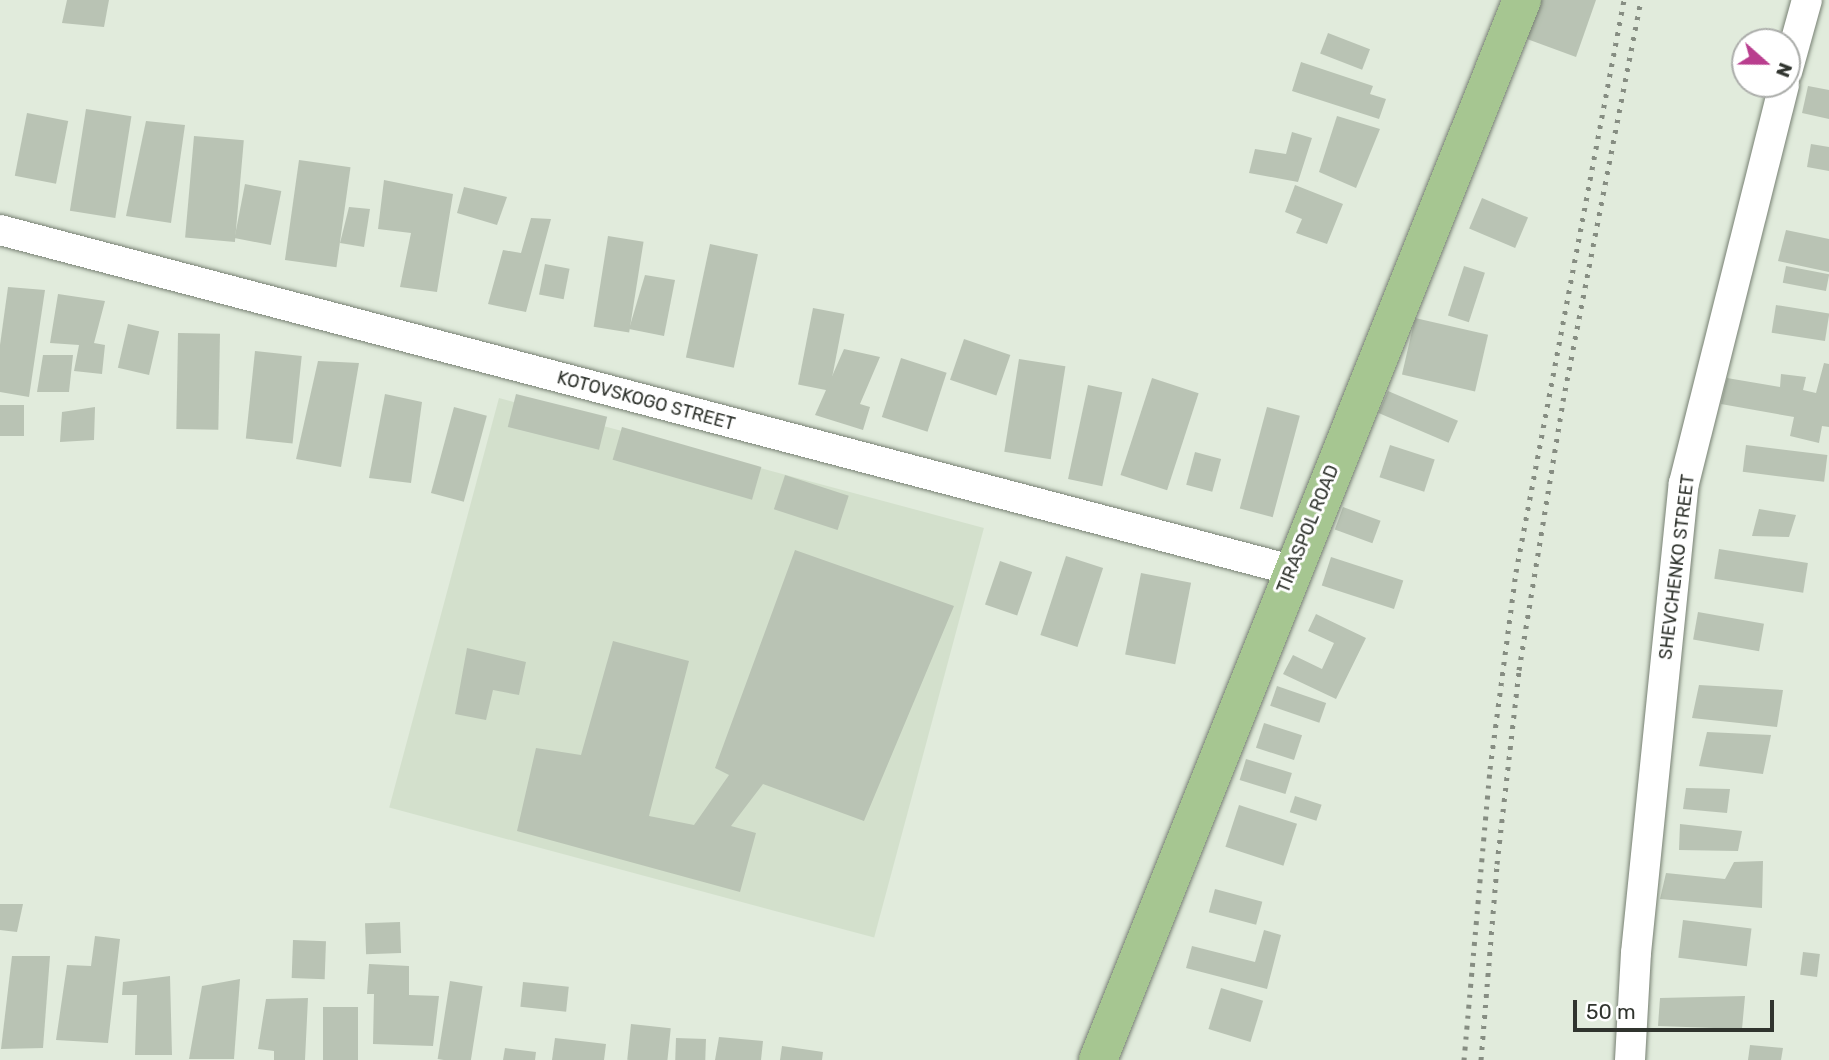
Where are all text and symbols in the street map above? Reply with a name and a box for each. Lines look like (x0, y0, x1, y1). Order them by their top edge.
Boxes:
north arrow (1731, 28, 1801, 98)
text: N (1771, 59, 1797, 80)
street label: KOTOVSKOGO STREET (555, 367, 737, 435)
street label: TIRASPOL ROAD (1272, 462, 1344, 596)
street label: SHEVCHENKO STREET (1655, 473, 1699, 661)
scale bar (1577, 986, 1778, 1030)
text: 50 m (1586, 999, 1636, 1024)

